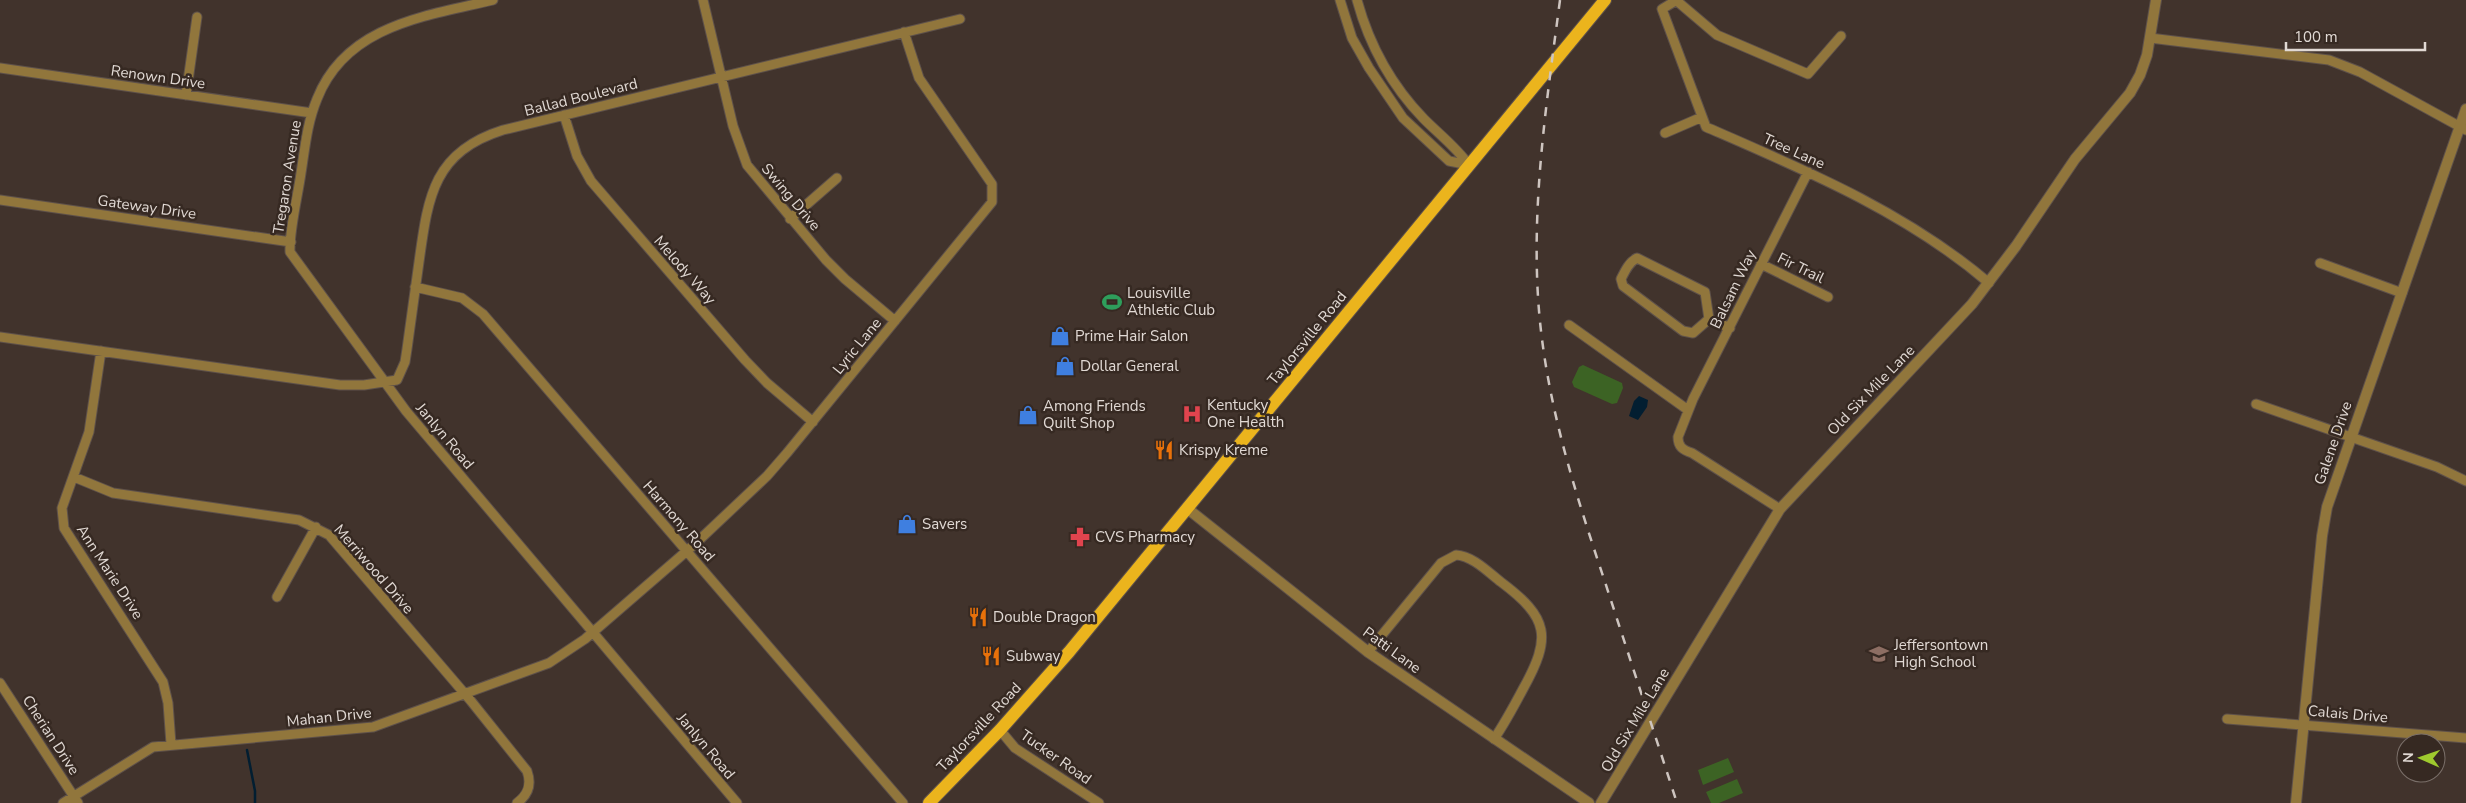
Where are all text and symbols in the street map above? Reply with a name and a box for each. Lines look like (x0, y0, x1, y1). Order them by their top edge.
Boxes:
scale bar (2286, 20, 2425, 52)
text: 100 m (2294, 27, 2338, 47)
street label: Renown Drive (109, 60, 207, 94)
street label: Ballad Boulevard (522, 73, 640, 121)
street label: Tregaron Avenue (268, 119, 306, 235)
street label: Tree Lane (1760, 129, 1828, 173)
street label: Swing Drive (757, 159, 825, 235)
street label: Gateway Drive (96, 190, 198, 224)
street label: Melody Way (650, 231, 721, 309)
street label: Balsam Way (1705, 246, 1761, 332)
street label: Fir Trail (1774, 248, 1828, 288)
place label: Louisville Athletic Club (1127, 283, 1215, 320)
street label: Taylorsville Road (1263, 287, 1351, 389)
sports icon: Louisville Athletic Club (1101, 291, 1123, 313)
street label: Lyric Lane (828, 313, 886, 379)
shop icon: Prime Hair Salon (1049, 325, 1071, 347)
place label: Prime Hair Salon (1075, 326, 1188, 346)
street label: Old Six Mile Lane (1823, 341, 1919, 439)
shop icon: Dollar General (1054, 355, 1076, 377)
place label: Dollar General (1080, 356, 1179, 376)
place label: Kentucky One Health (1207, 395, 1284, 432)
place label: Among Friends Quilt Shop (1043, 396, 1146, 433)
street label: Janlyn Road (411, 398, 479, 473)
street label: Galene Drive (2309, 399, 2357, 487)
hospital icon: Kentucky One Health (1181, 403, 1203, 425)
shop icon: Among Friends Quilt Shop (1017, 404, 1039, 426)
restaurant icon: Krispy Kreme (1153, 439, 1175, 461)
place label: Krispy Kreme (1179, 440, 1268, 460)
street label: Harmony Road (638, 476, 720, 566)
shop icon: Savers (896, 513, 918, 535)
place label: Savers (922, 514, 967, 534)
street label: Merriwood Drive (330, 520, 418, 618)
street label: Ann Marie Drive (72, 521, 148, 623)
pharmacy icon: CVS Pharmacy (1069, 526, 1091, 548)
place label: CVS Pharmacy (1095, 527, 1195, 547)
restaurant icon: Double Dragon (967, 606, 989, 628)
place label: Double Dragon (993, 607, 1096, 627)
street label: Patti Lane (1359, 622, 1425, 678)
place label: Jeffersontown High School (1893, 635, 1988, 672)
school or university icon: Jeffersontown High School (1868, 643, 1890, 665)
restaurant icon: Subway (980, 645, 1002, 667)
place label: Subway (1006, 646, 1061, 666)
street label: Old Six Mile Lane (1596, 664, 1674, 776)
street label: Taylorsville Road (932, 678, 1026, 776)
street label: Cherian Drive (18, 691, 84, 779)
street label: Calais Drive (2307, 701, 2389, 727)
street label: Mahan Drive (286, 703, 372, 731)
street label: Janlyn Road (672, 708, 740, 783)
street label: Tucker Road (1016, 725, 1096, 789)
north arrow (2396, 733, 2446, 783)
text: N (2399, 752, 2418, 763)

